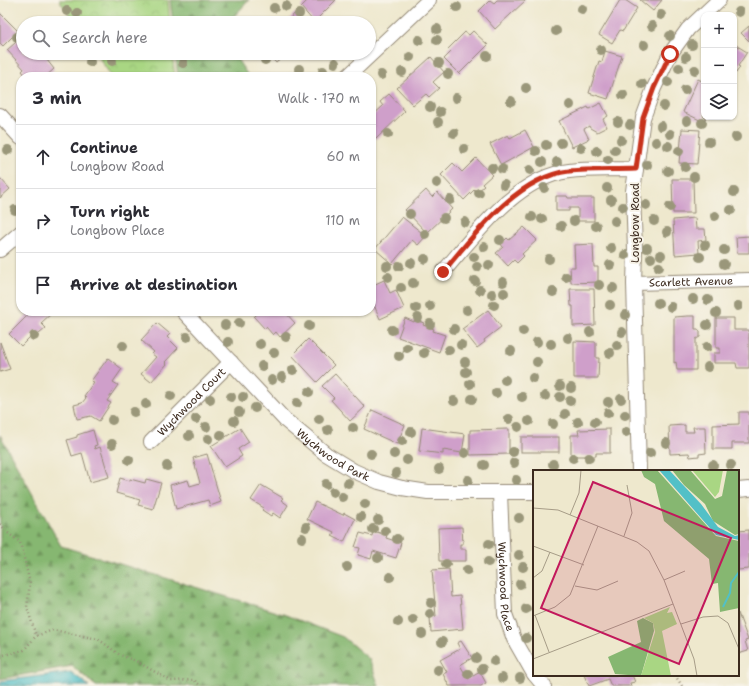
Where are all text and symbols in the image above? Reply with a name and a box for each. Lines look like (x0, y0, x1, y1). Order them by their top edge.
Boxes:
map controls (701, 12, 737, 120)
button: + (701, 12, 737, 48)
search box (16, 16, 376, 60)
icon: search (30, 27, 52, 49)
text: Search here (62, 28, 148, 48)
route start (661, 45, 679, 63)
button: − (701, 48, 737, 84)
button: layers (701, 84, 737, 120)
text: 3 min (32, 87, 82, 109)
text: Walk · 170 m (278, 90, 360, 107)
text: Continue (70, 138, 138, 158)
icon: ahead (32, 146, 54, 168)
text: 60 m (327, 148, 360, 165)
text: Longbow Road (70, 158, 164, 175)
street label: Longbow Road (628, 183, 643, 263)
text: Turn right (70, 202, 150, 222)
icon: right (32, 210, 54, 232)
text: 110 m (325, 212, 360, 229)
text: Longbow Place (70, 222, 165, 239)
route end (434, 263, 452, 281)
street label: Scarlett Avenue (649, 273, 733, 290)
icon: arrive (32, 274, 54, 296)
text: Arrive at destination (70, 275, 238, 295)
street label: Wychwood Court (154, 364, 229, 439)
street label: Wychwood Park (293, 425, 372, 485)
inset map (533, 470, 739, 676)
street label: Wychwood Place (495, 542, 518, 633)

